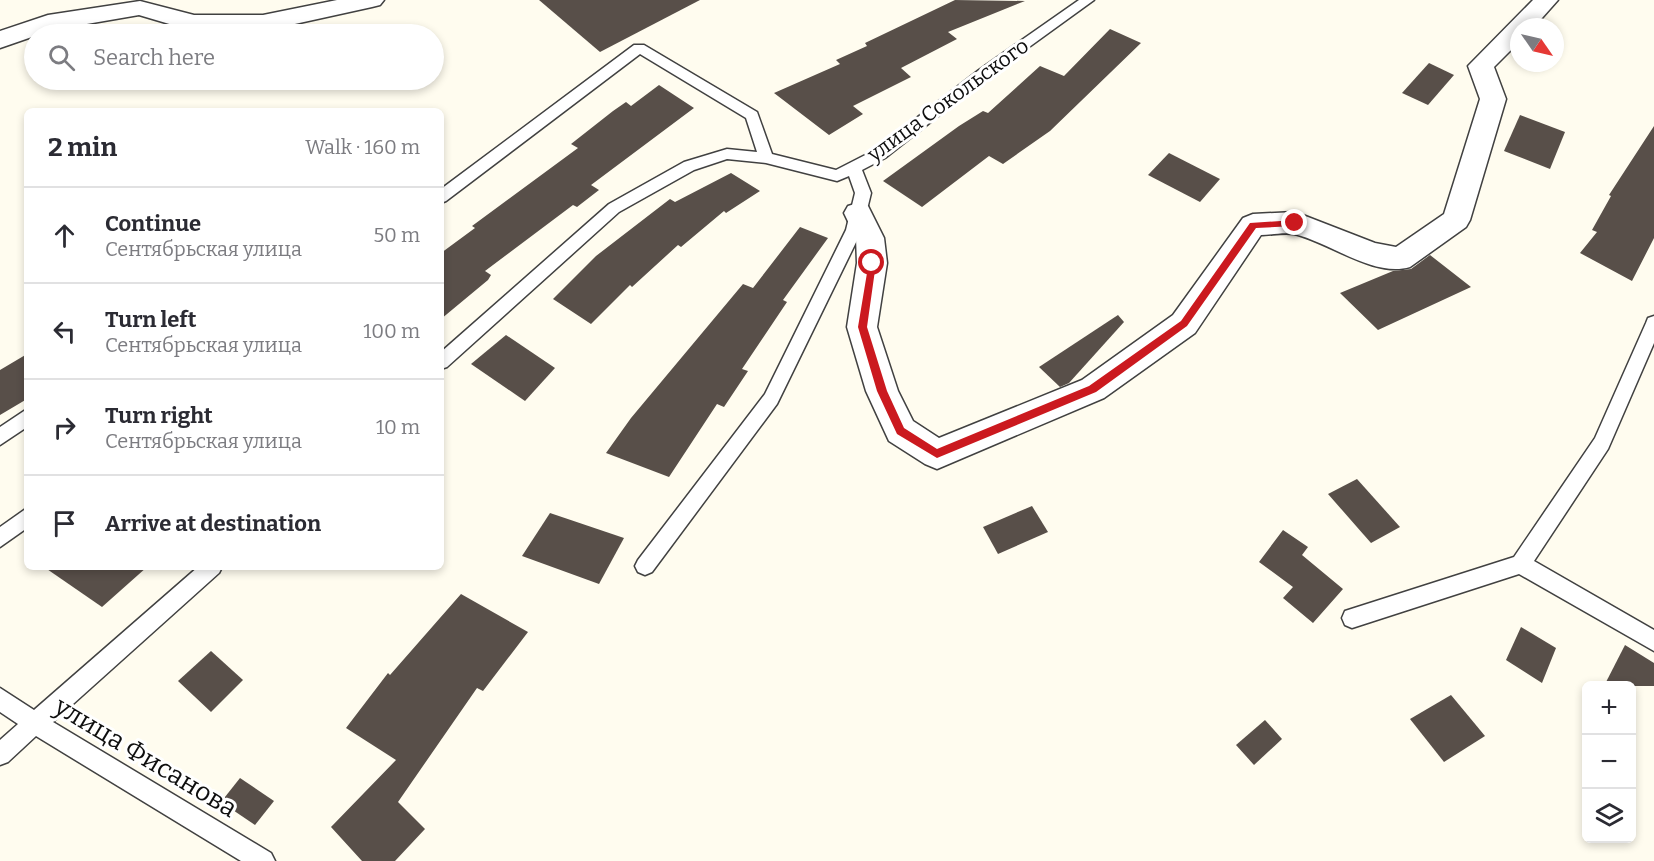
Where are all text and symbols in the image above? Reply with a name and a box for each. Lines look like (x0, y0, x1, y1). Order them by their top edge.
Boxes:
north arrow (1510, 18, 1564, 72)
search box (24, 24, 444, 90)
street label: улица Сокольского (861, 33, 1034, 168)
icon: search (45, 41, 78, 74)
text: Search here (93, 44, 215, 71)
text: 2 min (48, 132, 117, 163)
text: Walk · 160 m (305, 135, 420, 159)
route end (1281, 209, 1307, 235)
text: Continue (105, 210, 201, 237)
icon: ahead (48, 219, 81, 252)
text: 50 m (373, 223, 420, 247)
text: Сентябрьская улица (105, 237, 302, 261)
route start (858, 249, 884, 275)
text: Turn left (105, 306, 197, 333)
icon: left (48, 315, 81, 348)
text: 100 m (363, 319, 420, 343)
text: Сентябрьская улица (105, 333, 302, 357)
text: Turn right (105, 402, 213, 429)
icon: right (48, 411, 81, 444)
text: 10 m (376, 415, 420, 439)
text: Сентябрьская улица (105, 429, 302, 453)
icon: arrive (48, 507, 81, 540)
text: Arrive at destination (105, 510, 321, 537)
map controls (1582, 681, 1636, 843)
button: + (1582, 681, 1636, 735)
street label: улица Фисанова (48, 690, 243, 824)
button: − (1582, 735, 1636, 789)
button: layers (1582, 789, 1636, 843)

